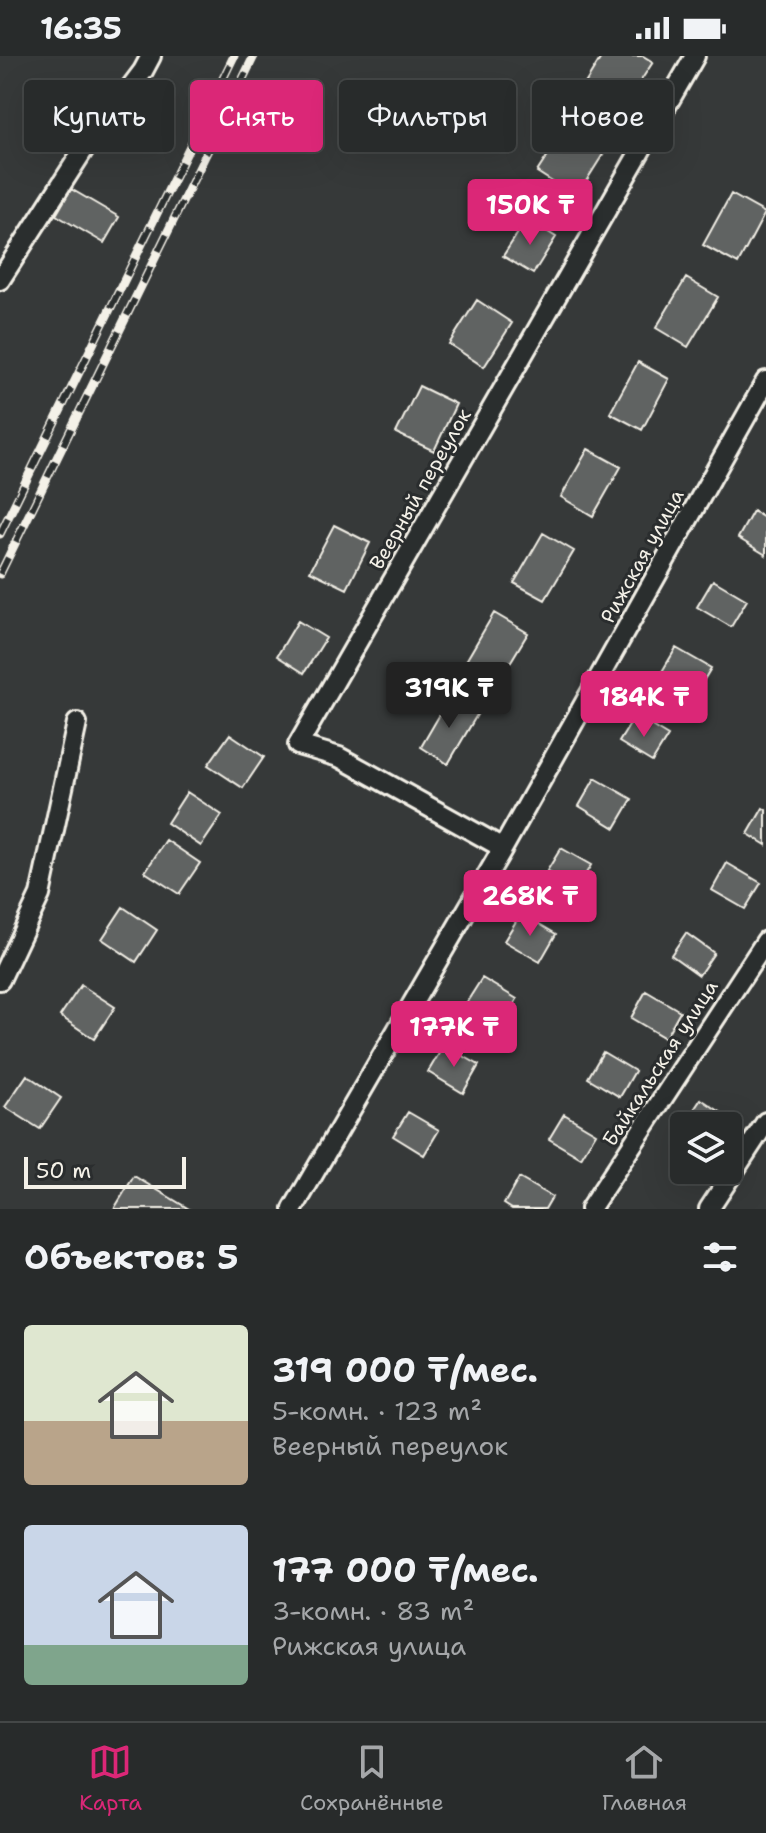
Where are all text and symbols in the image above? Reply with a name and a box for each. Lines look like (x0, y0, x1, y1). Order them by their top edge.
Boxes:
text: 16:35 (40, 8, 122, 49)
chip: Купить (24, 80, 174, 152)
chip: Снять (190, 80, 323, 152)
chip: Фильтры (339, 80, 516, 152)
chip: Новое (532, 80, 673, 152)
pin: 150K ₸ (465, 179, 595, 247)
text: 150K ₸ (486, 187, 574, 222)
street label: Веерный переулок (363, 404, 477, 574)
street label: Рижская улица (594, 484, 690, 628)
pin: 319K ₸ (384, 662, 514, 730)
text: 319K ₸ (404, 670, 494, 705)
pin: 184K ₸ (579, 671, 709, 739)
text: 184K ₸ (599, 679, 689, 714)
pin: 268K ₸ (465, 870, 595, 938)
text: 268K ₸ (482, 878, 578, 913)
street label: Байкальская улица (596, 974, 724, 1151)
pin: 177K ₸ (389, 1001, 519, 1069)
text: 177K ₸ (409, 1009, 499, 1044)
map controls (670, 1112, 742, 1184)
button: layers (670, 1112, 742, 1184)
scale bar (24, 1153, 186, 1189)
text: 50 m (36, 1156, 91, 1185)
text: Объектов: 5 (24, 1234, 239, 1280)
icon: filters (698, 1235, 742, 1279)
text: 319 000 ₸/мес. (272, 1347, 538, 1393)
icon: home (88, 1357, 184, 1453)
text: 5-комн. · 123 m² (272, 1393, 482, 1428)
text: Веерный переулок (272, 1428, 508, 1463)
text: 177 000 ₸/мес. (272, 1547, 539, 1593)
icon: home (88, 1557, 184, 1653)
text: 3-комн. · 83 m² (272, 1593, 474, 1628)
text: Рижская улица (272, 1628, 466, 1663)
tab: Карта (79, 1740, 142, 1817)
tab: Сохранённые (300, 1740, 444, 1817)
tab: Главная (602, 1740, 687, 1817)

